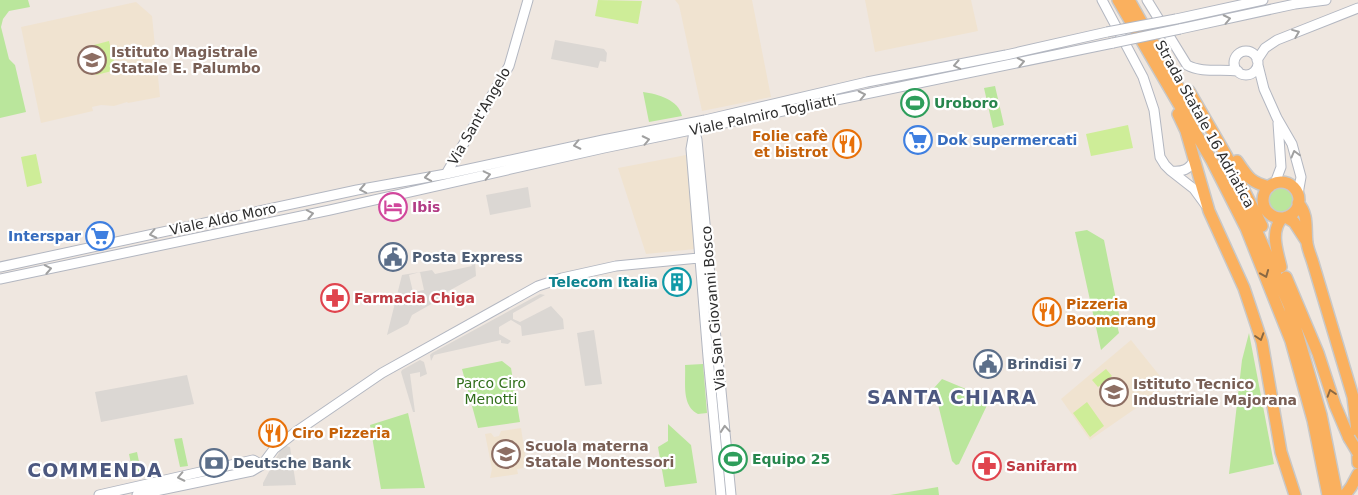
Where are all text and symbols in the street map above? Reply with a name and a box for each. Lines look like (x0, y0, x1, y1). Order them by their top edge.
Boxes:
one-way arrow (1223, 14, 1232, 25)
one-way arrow (1291, 29, 1300, 39)
street label: Strada Statale 16 Adriatica (1152, 37, 1258, 211)
place label: Istituto Magistrale Statale E. Palumbo (111, 44, 261, 76)
school or university icon: Istituto Magistrale Statale E. Palumbo (77, 45, 107, 75)
one-way arrow (1017, 57, 1025, 68)
one-way arrow (953, 59, 962, 69)
street label: Via Sant'Angelo (445, 64, 513, 168)
sports icon: Uroboro (900, 88, 930, 118)
one-way arrow (857, 90, 866, 101)
street label: Viale Palmiro Togliatti (688, 92, 838, 138)
place label: Uroboro (934, 95, 998, 111)
supermarket icon: Dok supermercati (903, 125, 933, 155)
place label: Folie cafè et bistrot (752, 128, 828, 160)
restaurant icon: Folie cafè et bistrot (832, 129, 862, 159)
place label: Dok supermercati (937, 132, 1077, 148)
one-way arrow (641, 135, 650, 146)
one-way arrow (572, 139, 581, 150)
one-way arrow (1290, 151, 1300, 159)
one-way arrow (483, 170, 491, 181)
one-way arrow (424, 171, 433, 181)
one-way arrow (358, 183, 367, 194)
hotel icon: Ibis (378, 192, 408, 222)
place label: Ibis (412, 199, 440, 215)
street label: Viale Aldo Moro (168, 200, 278, 238)
one-way arrow (305, 209, 314, 220)
supermarket icon: Interspar (85, 221, 115, 251)
street label: Via San Giovanni Bosco (698, 225, 728, 391)
place label: Interspar (8, 228, 81, 244)
one-way arrow (148, 228, 157, 239)
public building icon: Posta Express (378, 242, 408, 272)
place label: Posta Express (412, 249, 523, 265)
one-way arrow (43, 265, 52, 275)
building icon: Telecom Italia (662, 267, 692, 297)
one-way arrow (1259, 269, 1269, 277)
place label: Telecom Italia (549, 274, 658, 290)
pharmacy icon: Farmacia Chiga (320, 283, 350, 313)
place label: Farmacia Chiga (354, 290, 475, 306)
place label: Pizzeria Boomerang (1066, 296, 1156, 328)
restaurant icon: Pizzeria Boomerang (1032, 297, 1062, 327)
one-way arrow (1255, 332, 1265, 341)
public building icon: Brindisi 7 (973, 349, 1003, 379)
place label: Brindisi 7 (1007, 356, 1082, 372)
park label: Parco Ciro Menotti (456, 375, 526, 407)
place label: Istituto Tecnico Industriale Majorana (1133, 376, 1297, 408)
school or university icon: Istituto Tecnico Industriale Majorana (1099, 377, 1129, 407)
district label: SANTA CHIARA (867, 386, 1037, 408)
one-way arrow (1327, 389, 1337, 397)
restaurant icon: Ciro Pizzeria (258, 418, 288, 448)
place label: Ciro Pizzeria (292, 425, 390, 441)
one-way arrow (720, 425, 731, 433)
place label: Scuola materna Statale Montessori (525, 438, 674, 470)
school or university icon: Scuola materna Statale Montessori (491, 439, 521, 469)
sports icon: Equipo 25 (718, 444, 748, 474)
bank icon: Deutsche Bank (199, 448, 229, 478)
place label: Equipo 25 (752, 451, 830, 467)
pharmacy icon: Sanifarm (972, 451, 1002, 481)
place label: Deutsche Bank (233, 455, 352, 471)
place label: Sanifarm (1006, 458, 1077, 474)
district label: COMMENDA (27, 459, 163, 481)
one-way arrow (177, 471, 186, 482)

